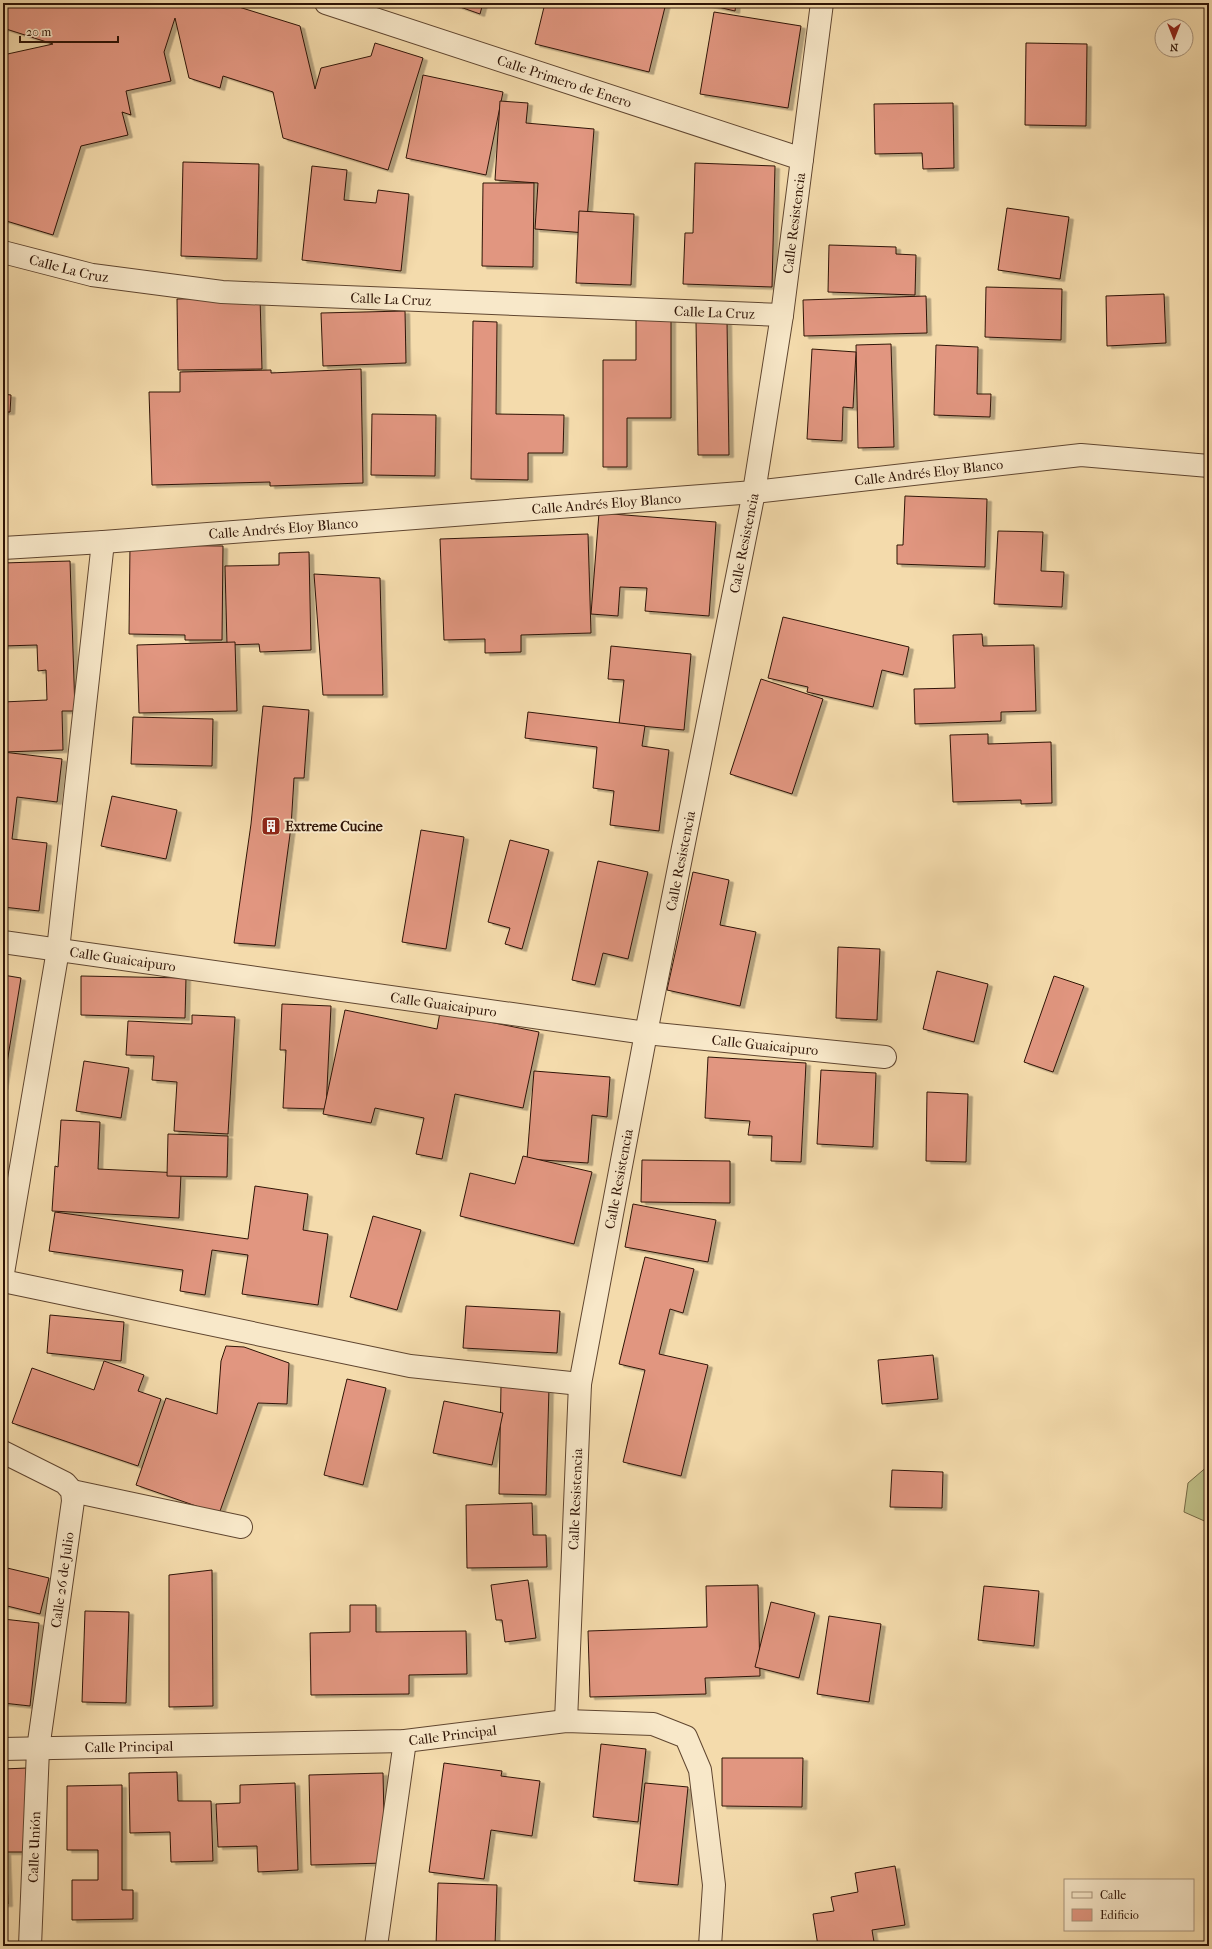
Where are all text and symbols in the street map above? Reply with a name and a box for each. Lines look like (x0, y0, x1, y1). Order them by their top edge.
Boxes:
scale bar (20, 18, 118, 44)
north arrow (1154, 18, 1194, 58)
text: 20 m (26, 25, 51, 39)
text: N (1169, 41, 1178, 54)
street label: Calle Primero de Enero (495, 52, 634, 112)
street label: Calle Resistencia (779, 171, 809, 275)
street label: Calle La Cruz (27, 251, 109, 286)
street label: Calle La Cruz (350, 289, 432, 310)
street label: Calle La Cruz (674, 303, 755, 323)
street label: Calle Andrés Eloy Blanco (854, 456, 1004, 490)
street label: Calle Andrés Eloy Blanco (531, 490, 682, 518)
street label: Calle Resistencia (726, 491, 763, 595)
street label: Calle Andrés Eloy Blanco (208, 514, 359, 543)
street label: Calle Resistencia (663, 809, 699, 912)
building icon: Extreme Cucine (260, 815, 282, 837)
place label: Extreme Cucine (285, 818, 383, 835)
street label: Calle Guaicaipuro (68, 944, 177, 975)
street label: Calle Guaicaipuro (389, 989, 498, 1021)
street label: Calle Guaicaipuro (711, 1032, 819, 1059)
street label: Calle Resistencia (601, 1127, 637, 1231)
street label: Calle Resistencia (565, 1448, 586, 1550)
street label: Calle 26 de Julio (47, 1531, 78, 1629)
street label: Calle Principal (408, 1722, 498, 1749)
street label: Calle Principal (85, 1738, 173, 1756)
street label: Calle Unión (25, 1811, 44, 1883)
legend (1064, 1879, 1194, 1931)
text: Calle (1100, 1888, 1126, 1902)
text: Edificio (1100, 1908, 1139, 1922)

